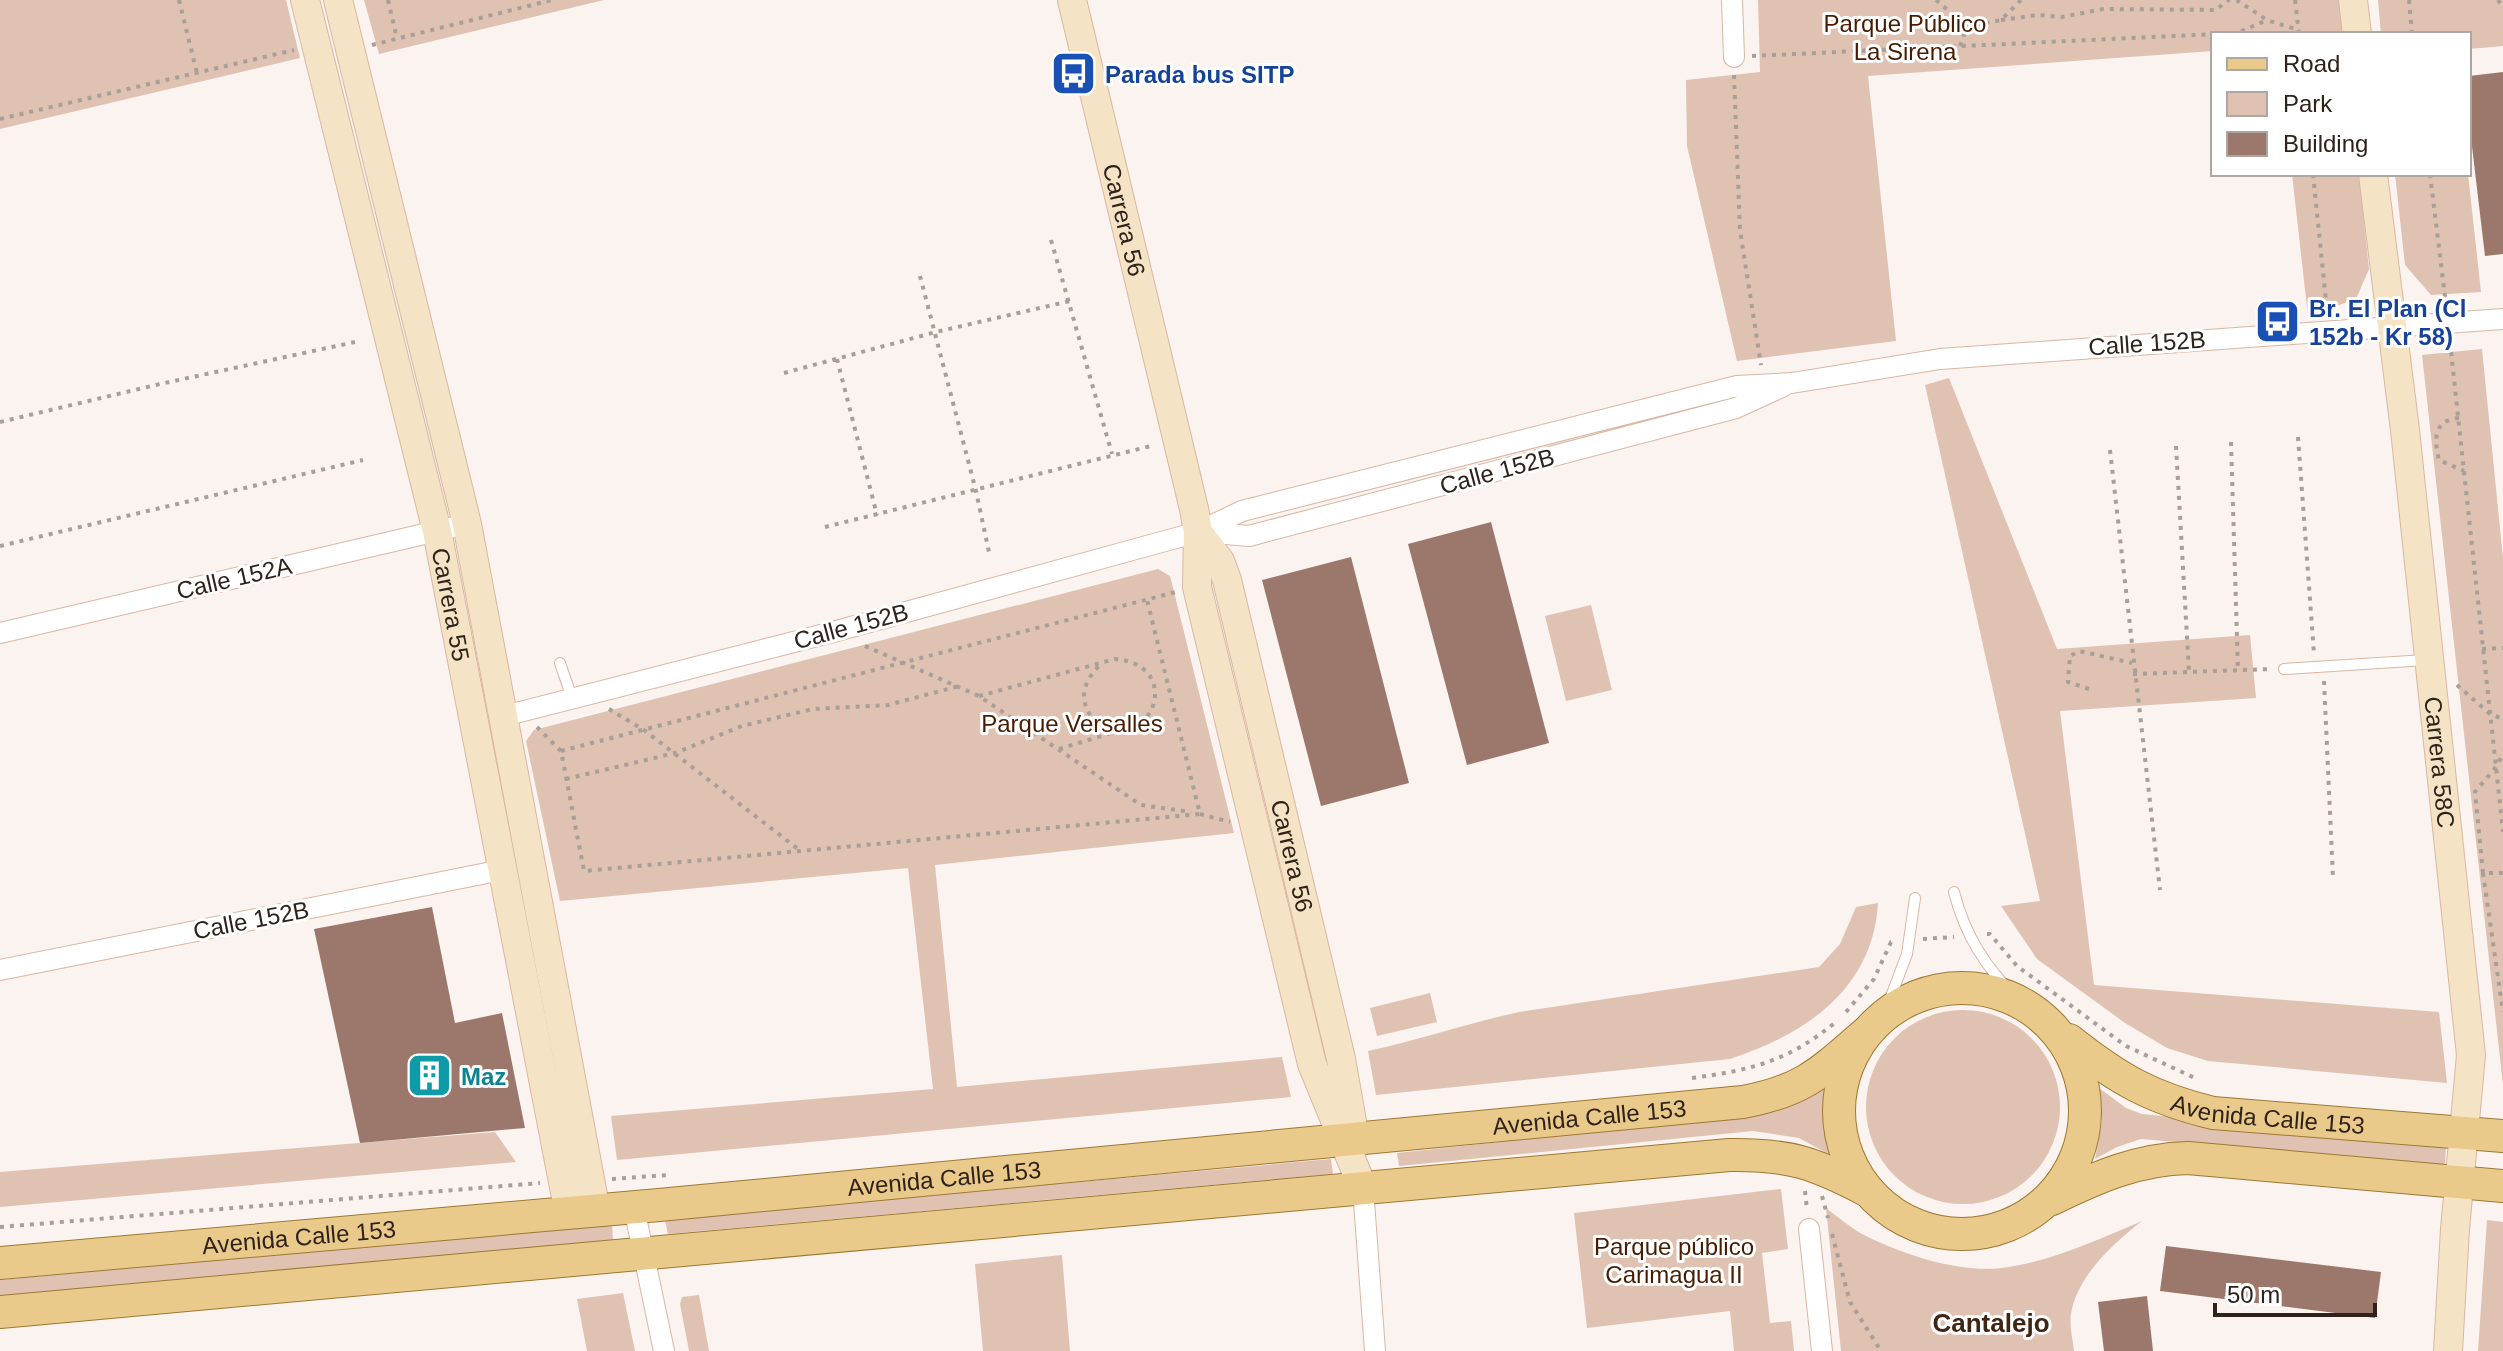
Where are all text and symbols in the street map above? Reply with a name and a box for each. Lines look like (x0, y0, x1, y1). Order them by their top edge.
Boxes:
park label: Parque Público La Sirena (1824, 10, 1986, 65)
legend (2211, 32, 2471, 176)
bus stop icon: Parada bus SITP (1050, 50, 1098, 98)
text: Road (2283, 50, 2340, 77)
place label: Parada bus SITP (1105, 61, 1294, 88)
text: Park (2283, 90, 2333, 117)
text: Building (2283, 130, 2368, 157)
street label: Carrera 56 (1098, 161, 1151, 279)
place label: Br. El Plan (Cl 152b - Kr 58) (2309, 295, 2466, 350)
bus stop icon: Br. El Plan (Cl 152b - Kr 58) (2254, 298, 2302, 346)
street label: Calle 152B (2087, 325, 2207, 361)
street label: Calle 152B (1437, 443, 1557, 499)
street label: Carrera 55 (427, 546, 475, 663)
street label: Calle 152A (174, 552, 294, 604)
street label: Calle 152B (791, 598, 911, 654)
street label: Carrera 58C (2420, 695, 2460, 829)
park label: Parque Versalles (981, 710, 1163, 737)
street label: Carrera 56 (1266, 797, 1319, 915)
street label: Calle 152B (191, 896, 311, 944)
building icon: Maz (406, 1052, 454, 1100)
place label: Maz (461, 1063, 506, 1090)
street label: Avenida Calle 153 (2168, 1088, 2366, 1138)
street label: Avenida Calle 153 (1491, 1094, 1687, 1139)
street label: Avenida Calle 153 (846, 1155, 1042, 1201)
street label: Avenida Calle 153 (201, 1215, 397, 1259)
park label: Parque público Carimagua II (1594, 1233, 1754, 1288)
scale bar (2215, 1267, 2375, 1317)
text: 50 m (2227, 1281, 2280, 1308)
district label: Cantalejo (1932, 1308, 2050, 1338)

